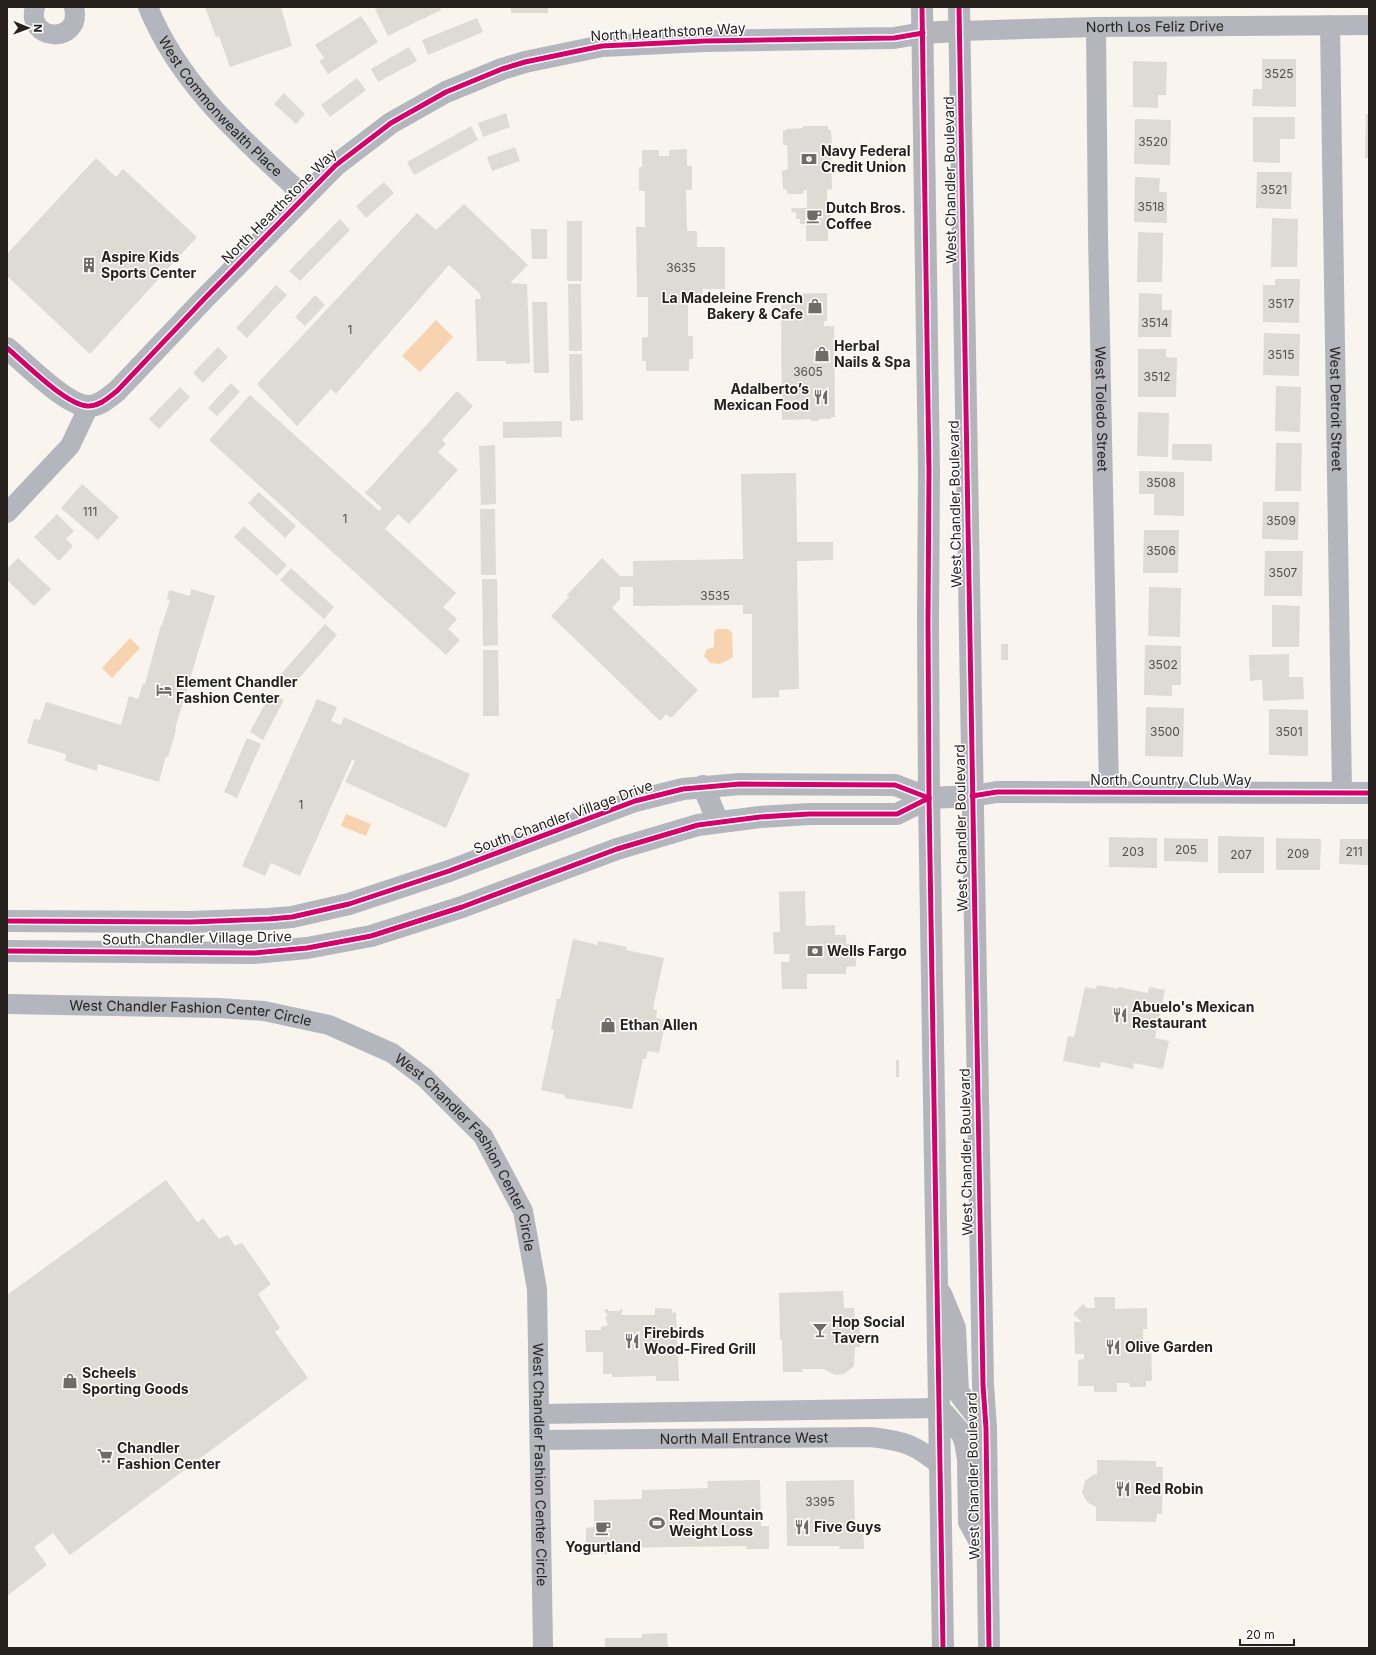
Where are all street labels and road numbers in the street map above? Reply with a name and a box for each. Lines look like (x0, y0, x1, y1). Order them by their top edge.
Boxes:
street label: North Los Feliz Drive (1086, 17, 1224, 35)
street label: North Hearthstone Way (590, 19, 746, 44)
street label: West Commonwealth Place (155, 33, 286, 180)
street label: West Chandler Boulevard (940, 96, 959, 264)
street label: North Hearthstone Way (218, 145, 340, 267)
street label: West Toledo Street (1092, 346, 1112, 472)
street label: West Detroit Street (1327, 346, 1346, 472)
street label: West Chandler Boulevard (945, 420, 964, 588)
street label: West Chandler Boulevard (951, 744, 970, 912)
street label: North Country Club Way (1090, 771, 1252, 788)
street label: South Chandler Village Drive (471, 776, 655, 857)
street label: South Chandler Village Drive (102, 927, 292, 948)
street label: West Chandler Fashion Center Circle (69, 996, 313, 1029)
street label: West Chandler Fashion Center Circle (392, 1049, 539, 1253)
street label: West Chandler Boulevard (956, 1068, 975, 1236)
street label: West Chandler Fashion Center Circle (530, 1343, 551, 1587)
street label: West Chandler Boulevard (963, 1392, 982, 1560)
street label: North Mall Entrance West (660, 1428, 829, 1447)

